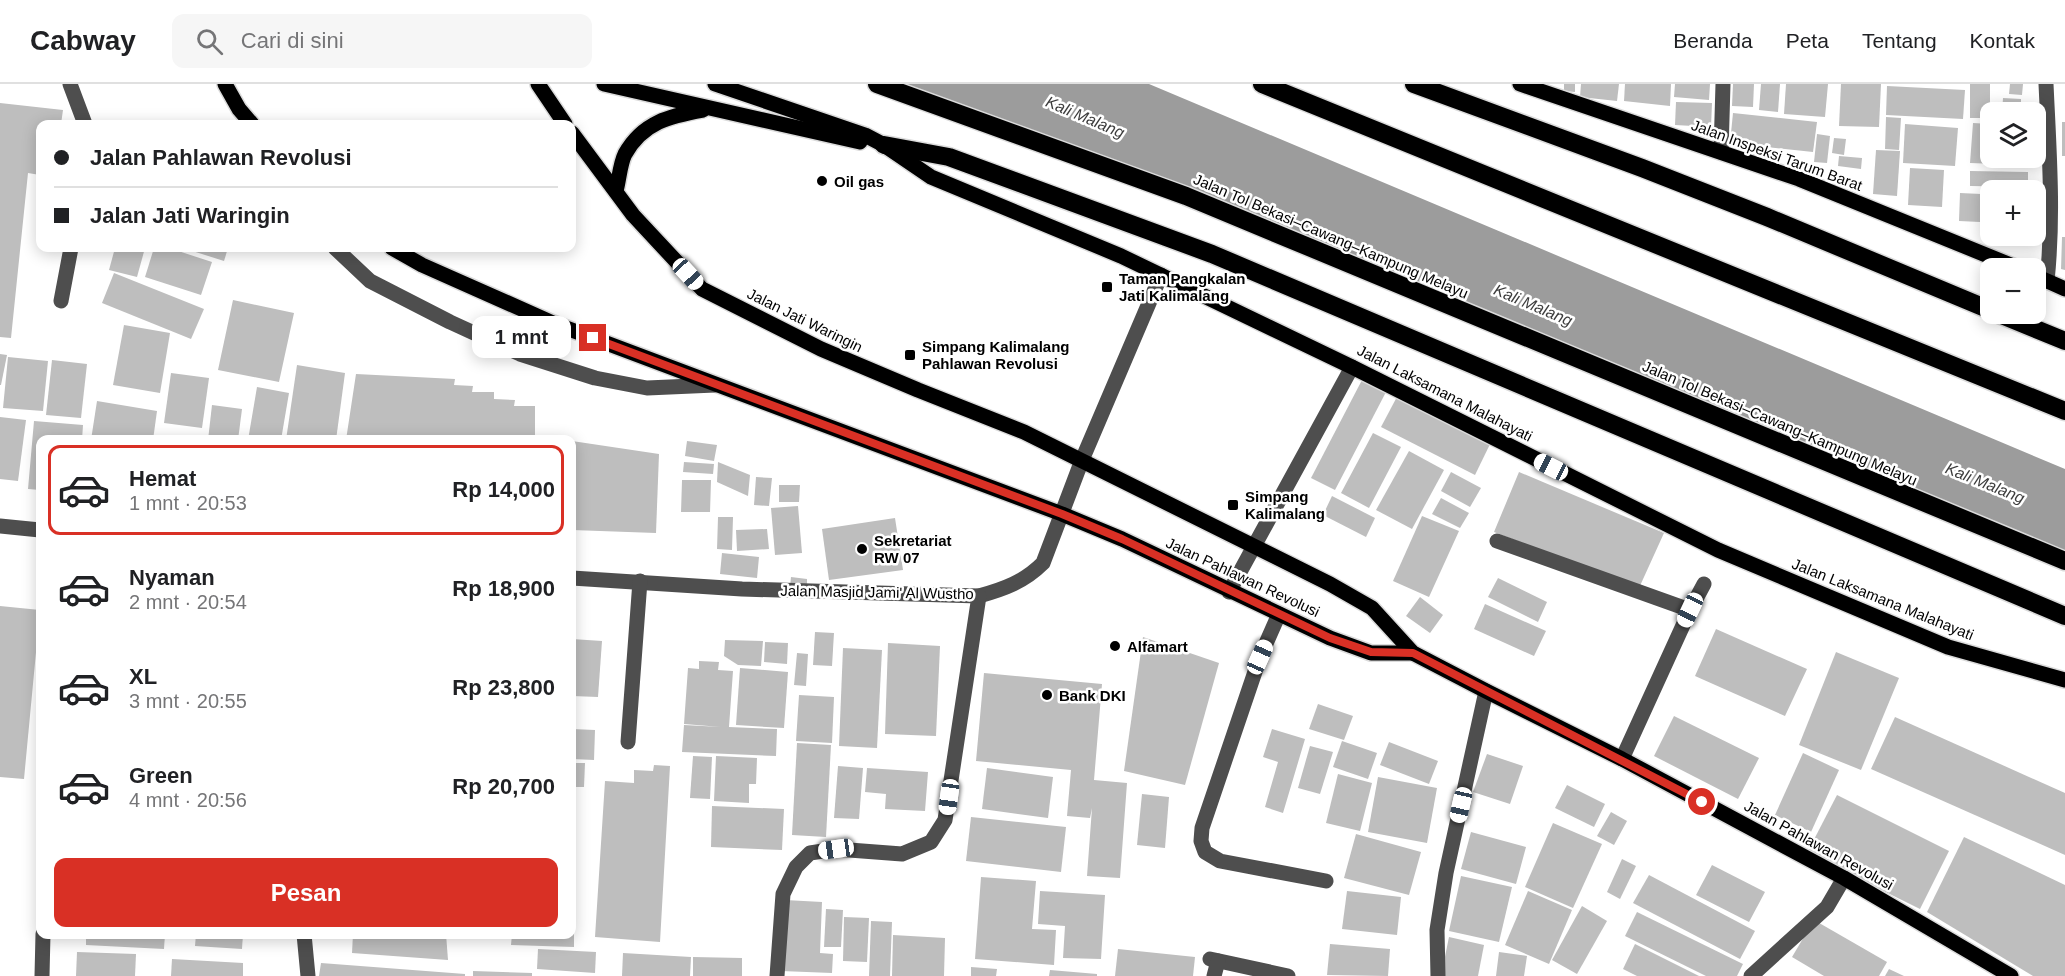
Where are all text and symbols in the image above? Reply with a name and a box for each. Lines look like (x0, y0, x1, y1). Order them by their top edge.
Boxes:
search box (172, 14, 592, 68)
text: Cabway (30, 25, 136, 56)
icon: search (193, 25, 226, 58)
text: Cari di sini (241, 28, 344, 53)
text: Beranda (1673, 29, 1753, 52)
text: Peta (1786, 29, 1829, 52)
text: Tentang (1862, 29, 1937, 52)
text: Kontak (1970, 29, 2035, 52)
water label: Kali Malang (1043, 93, 1127, 141)
map controls (1980, 102, 2046, 324)
button: layers (1980, 102, 2046, 168)
street label: Jalan Inspeksi Tarum Barat (1689, 116, 1866, 194)
text: Jalan Pahlawan Revolusi (90, 145, 352, 170)
street label: Jalan Tol Bekasi–Cawang–Kampung Melayu (1191, 170, 1471, 302)
place label: Oil gas (834, 173, 884, 190)
marker: Oil gas (815, 174, 829, 188)
button: + (1980, 180, 2046, 246)
text: Jalan Jati Waringin (90, 203, 290, 228)
car (669, 255, 707, 293)
button: − (1980, 258, 2046, 324)
place label: Taman Pangkalan Jati Kalimalang (1119, 270, 1245, 304)
marker: Taman Pangkalan Jati Kalimalang (1100, 280, 1114, 294)
water label: Kali Malang (1491, 281, 1575, 329)
street label: Jalan Jati Waringin (745, 285, 865, 355)
callout: 1 mnt (473, 317, 572, 359)
route end (579, 324, 606, 351)
text: 1 mnt (495, 326, 548, 348)
place label: Simpang Kalimalang Pahlawan Revolusi (922, 338, 1070, 372)
street label: Jalan Laksamana Malahayati (1355, 341, 1535, 445)
marker: Simpang Kalimalang Pahlawan Revolusi (903, 348, 917, 362)
street label: Jalan Tol Bekasi–Cawang–Kampung Melayu (1640, 357, 1920, 489)
car (1531, 451, 1571, 483)
water label: Kali Malang (1943, 459, 2027, 507)
icon: car (57, 463, 111, 517)
text: Hemat (129, 466, 196, 491)
text: Rp 14,000 (452, 477, 555, 502)
place label: Simpang Kalimalang (1245, 488, 1325, 522)
text: 1 mnt · 20:53 (129, 492, 247, 514)
marker: Simpang Kalimalang (1226, 498, 1240, 512)
place label: Sekretariat RW 07 (874, 532, 952, 566)
street label: Jalan Pahlawan Revolusi (1163, 534, 1323, 620)
marker: Sekretariat RW 07 (855, 542, 869, 556)
street label: Jalan Laksamana Malahayati (1790, 555, 1976, 643)
icon: car (57, 562, 111, 616)
text: Nyaman (129, 565, 215, 590)
text: Rp 18,900 (452, 576, 555, 601)
street label: Jalan Masjid Jami' Al Wustho (780, 582, 974, 602)
car (1674, 590, 1706, 630)
text: 2 mnt · 20:54 (129, 591, 247, 613)
car (1244, 637, 1276, 677)
place label: Alfamart (1127, 638, 1188, 655)
marker: Alfamart (1108, 639, 1122, 653)
icon: car (57, 661, 111, 715)
text: XL (129, 664, 157, 689)
text: Rp 23,800 (452, 675, 555, 700)
place label: Bank DKI (1059, 687, 1126, 704)
marker: Bank DKI (1040, 688, 1054, 702)
text: 3 mnt · 20:55 (129, 690, 247, 712)
icon: car (57, 760, 111, 814)
text: Green (129, 763, 193, 788)
text: Rp 20,700 (452, 774, 555, 799)
car (938, 778, 960, 816)
car (1448, 785, 1474, 825)
route start (1688, 788, 1715, 815)
text: 4 mnt · 20:56 (129, 789, 247, 811)
street label: Jalan Pahlawan Revolusi (1742, 797, 1896, 893)
car (817, 838, 855, 860)
button: Pesan (54, 858, 558, 927)

